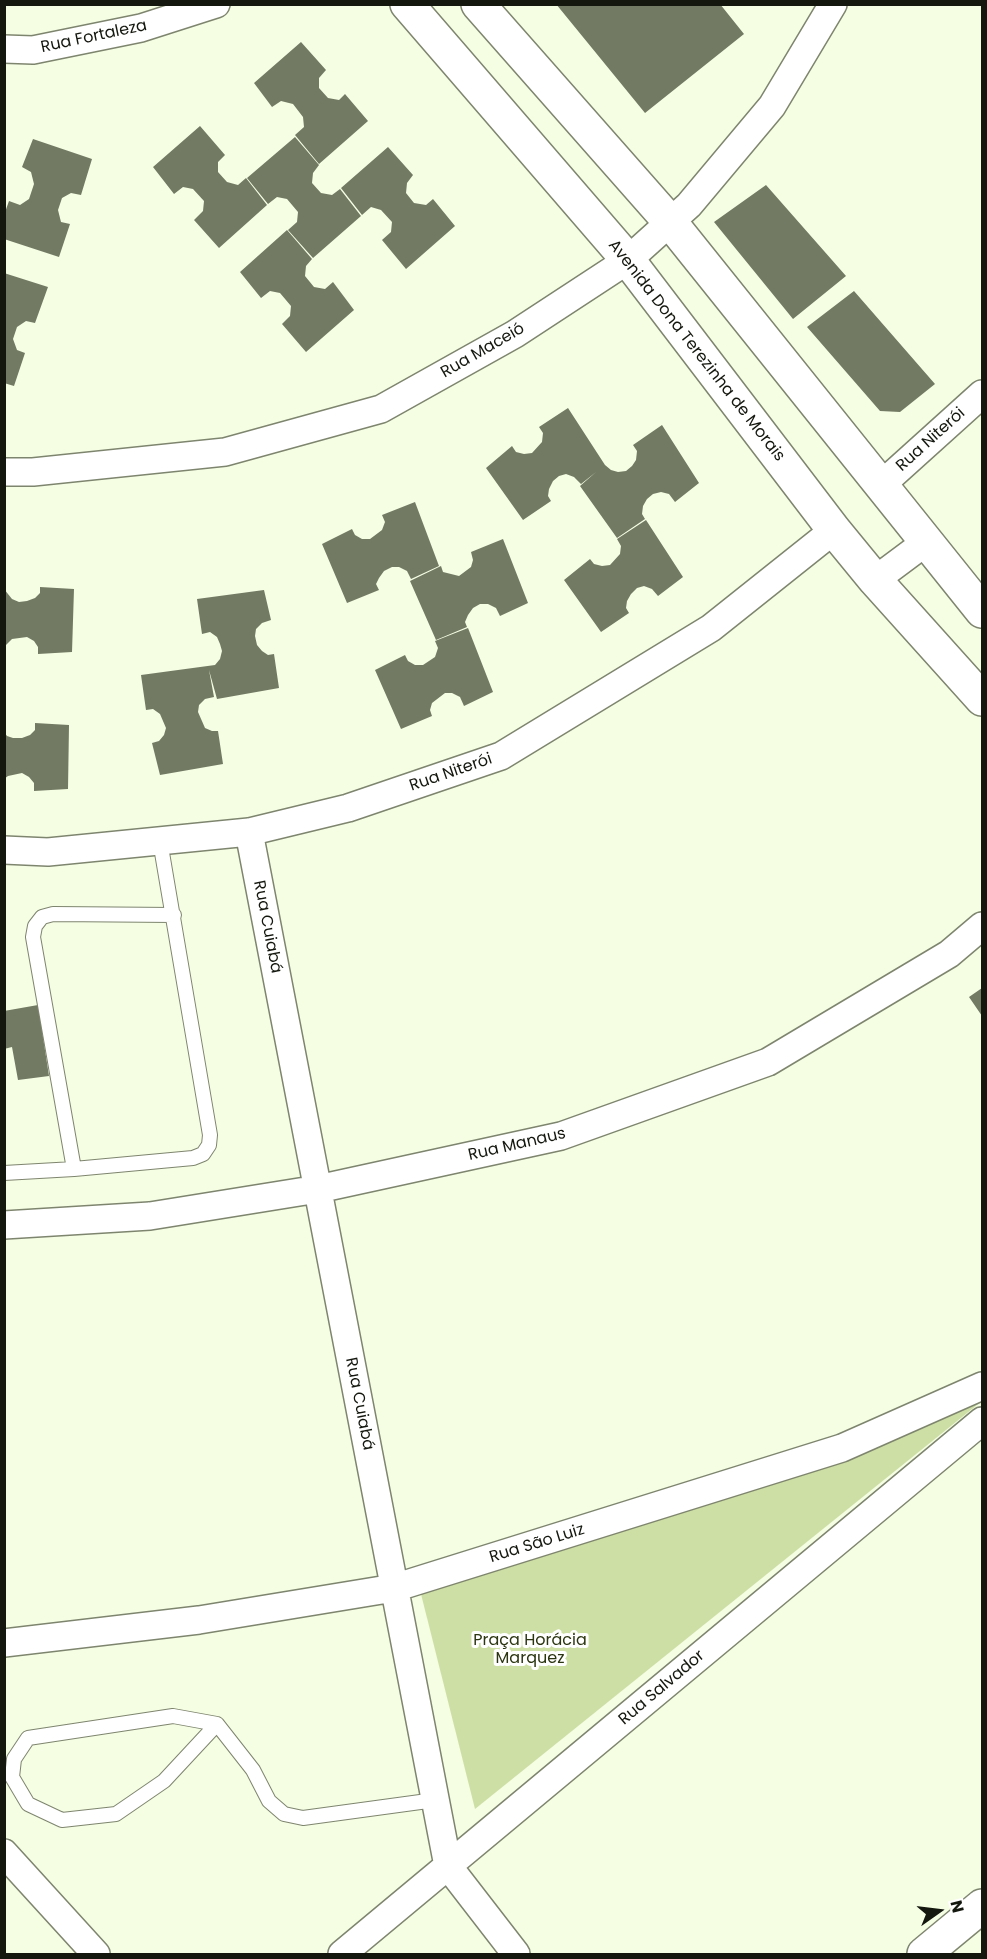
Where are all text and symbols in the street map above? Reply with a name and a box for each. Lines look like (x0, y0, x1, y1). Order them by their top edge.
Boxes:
street label: Rua Fortaleza (39, 16, 149, 58)
street label: Avenida Dona Terezinha de Morais (603, 236, 789, 466)
street label: Rua Maceió (438, 319, 528, 383)
street label: Rua Niterói (893, 404, 969, 476)
street label: Rua Niterói (407, 750, 495, 796)
street label: Rua Cuiabá (249, 879, 285, 975)
street label: Rua Manaus (466, 1124, 568, 1166)
street label: Rua Cuiabá (341, 1356, 377, 1452)
street label: Rua São Luiz (487, 1520, 587, 1568)
park label: Praça Horácia Marquez (473, 1631, 587, 1669)
street label: Rua Salvador (615, 1647, 709, 1729)
north arrow (909, 1881, 969, 1941)
text: N (944, 1898, 970, 1915)

